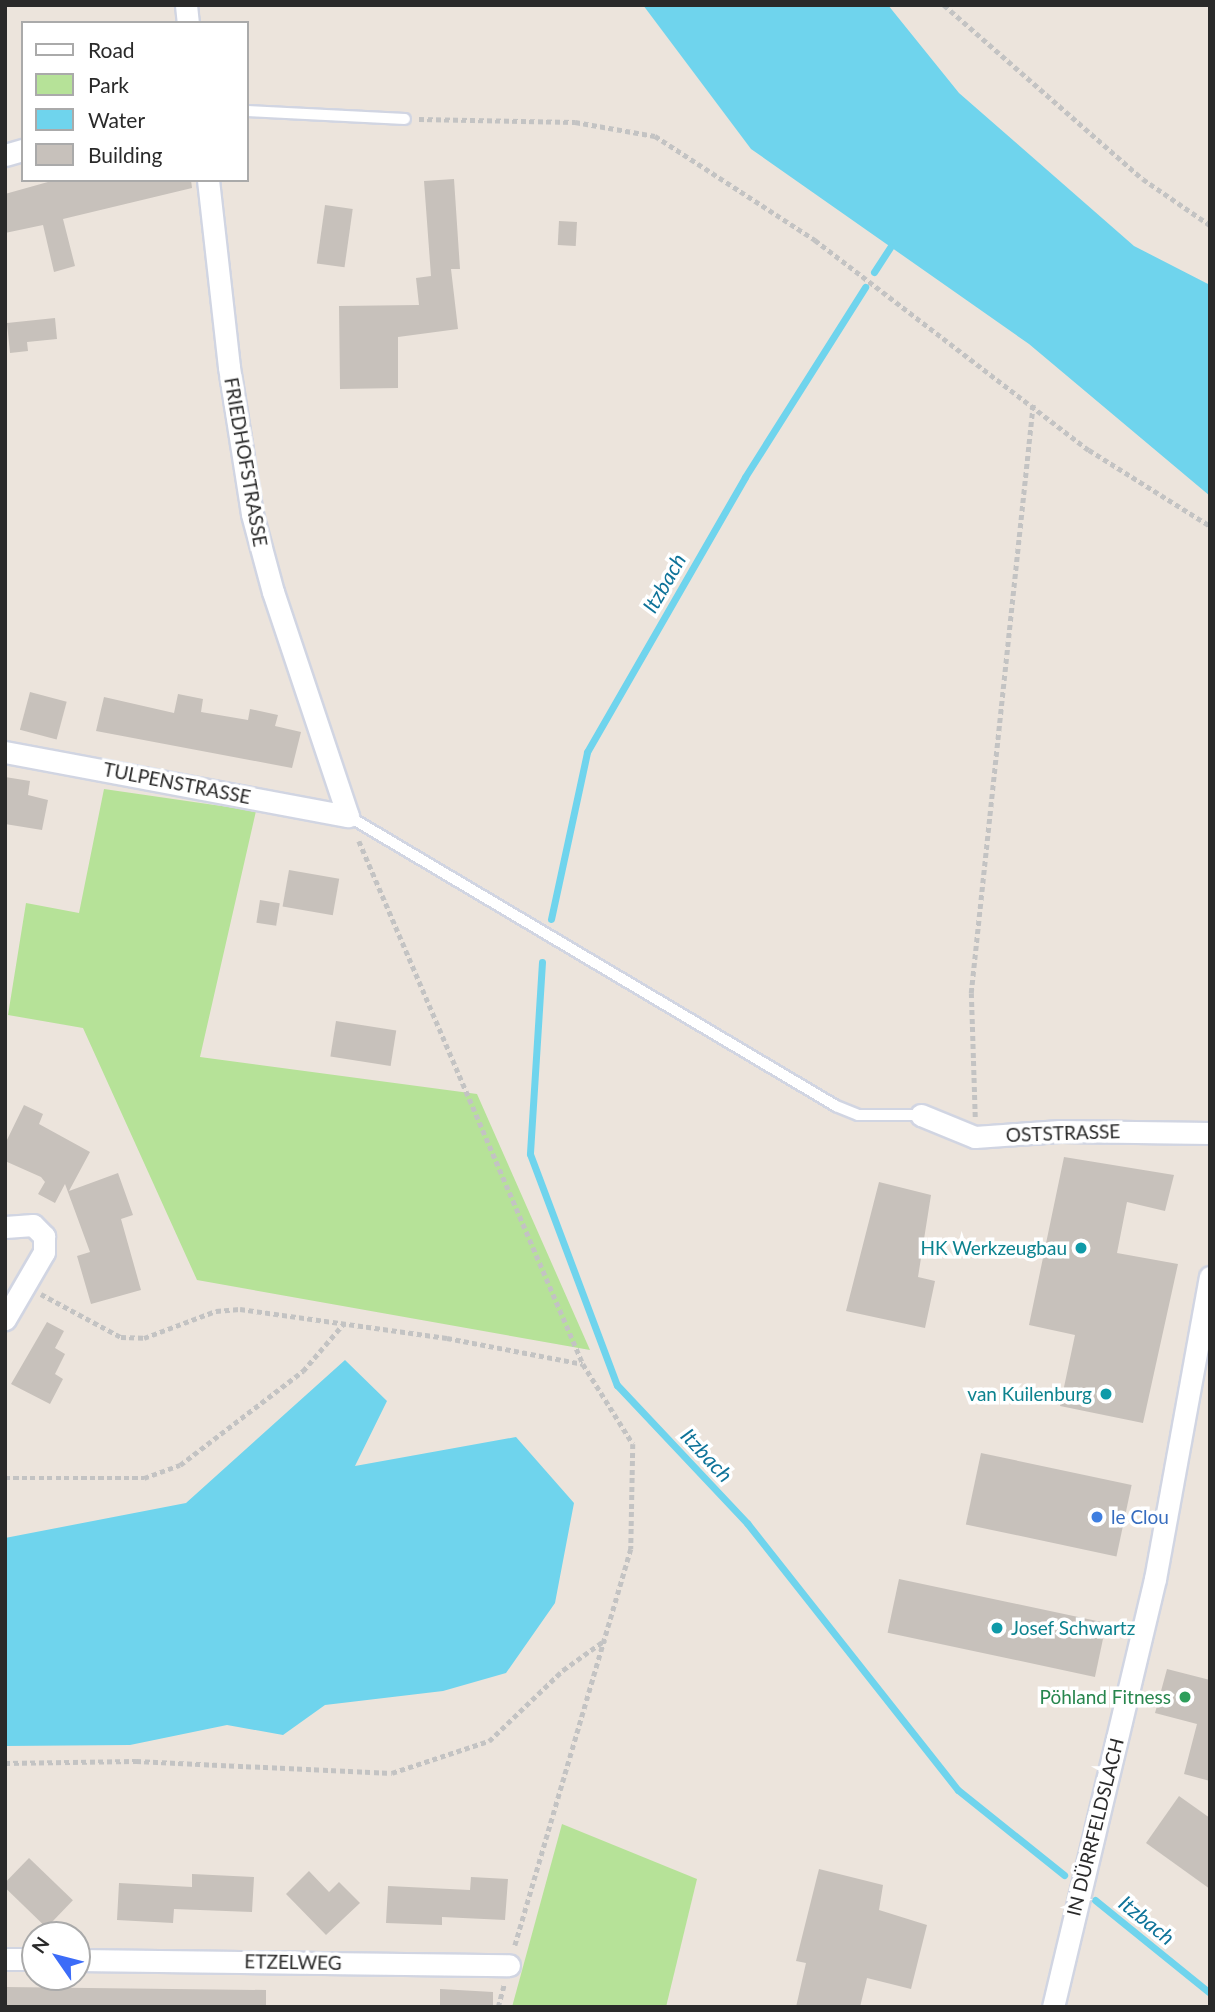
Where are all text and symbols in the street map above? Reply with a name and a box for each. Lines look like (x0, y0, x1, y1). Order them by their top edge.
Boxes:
legend (21, 21, 248, 182)
text: Road (88, 37, 135, 62)
text: Park (88, 72, 129, 97)
text: Water (88, 107, 145, 132)
text: Building (88, 142, 163, 167)
street label: FRIEDHOFSTRASSE (220, 376, 272, 548)
water label: Itzbach (637, 549, 691, 617)
street label: TULPENSTRASSE (101, 758, 253, 808)
street label: OSTSTRASSE (1005, 1120, 1121, 1146)
place label: HK Werkzeugbau (920, 1237, 1067, 1259)
marker: HK Werkzeugbau (1073, 1240, 1089, 1256)
place label: van Kuilenburg (967, 1383, 1092, 1405)
marker: van Kuilenburg (1098, 1386, 1114, 1402)
water label: Itzbach (676, 1423, 738, 1487)
place label: le Clou (1111, 1506, 1169, 1528)
marker: le Clou (1089, 1509, 1105, 1525)
place label: Josef Schwartz (1011, 1617, 1136, 1639)
marker: Josef Schwartz (989, 1620, 1005, 1636)
place label: Pöhland Fitness (1040, 1686, 1171, 1708)
marker: Pöhland Fitness (1177, 1689, 1193, 1705)
street label: IN DÜRRFELDSLACH (1062, 1736, 1128, 1918)
water label: Itzbach (1114, 1890, 1180, 1950)
north arrow (21, 1921, 91, 1991)
text: N (26, 1932, 54, 1957)
street label: ETZELWEG (244, 1950, 342, 1974)

